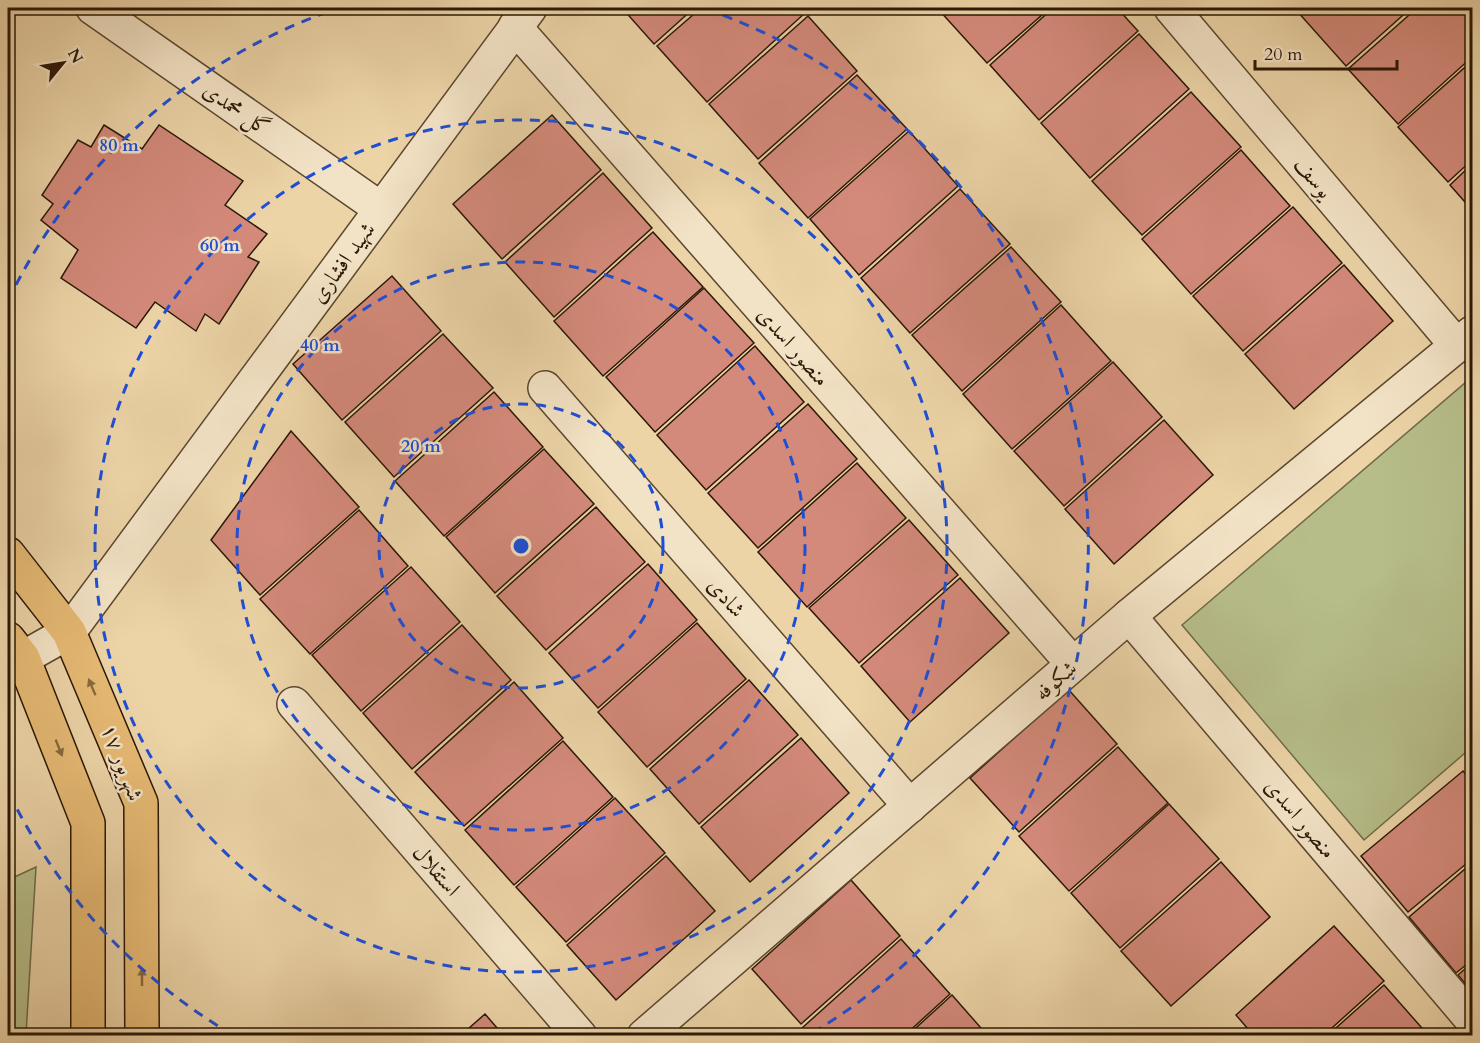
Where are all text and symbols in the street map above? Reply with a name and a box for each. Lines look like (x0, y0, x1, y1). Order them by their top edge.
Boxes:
north arrow (33, 33, 93, 93)
scale bar (1255, 33, 1398, 71)
text: 20 m (1264, 42, 1303, 67)
text: N (62, 44, 88, 68)
street label: گل محمدی (197, 75, 276, 143)
text: 80 m (99, 133, 139, 158)
street label: یوسف (1287, 150, 1341, 206)
street label: شهید افشاری (303, 216, 382, 309)
text: 60 m (200, 233, 240, 258)
street label: منصور اسدی (750, 300, 836, 393)
text: 40 m (300, 333, 340, 358)
text: 20 m (401, 434, 441, 459)
centre of rings (511, 536, 531, 556)
street label: شادی (700, 571, 752, 624)
street label: شکوفه (1028, 654, 1084, 708)
one-way arrow (88, 678, 97, 695)
street label: ۱۷ شهریور (94, 720, 150, 805)
one-way arrow (54, 740, 64, 758)
street label: منصور اسدی (1258, 772, 1343, 865)
street label: استقلال (405, 838, 467, 903)
one-way arrow (137, 968, 147, 987)

